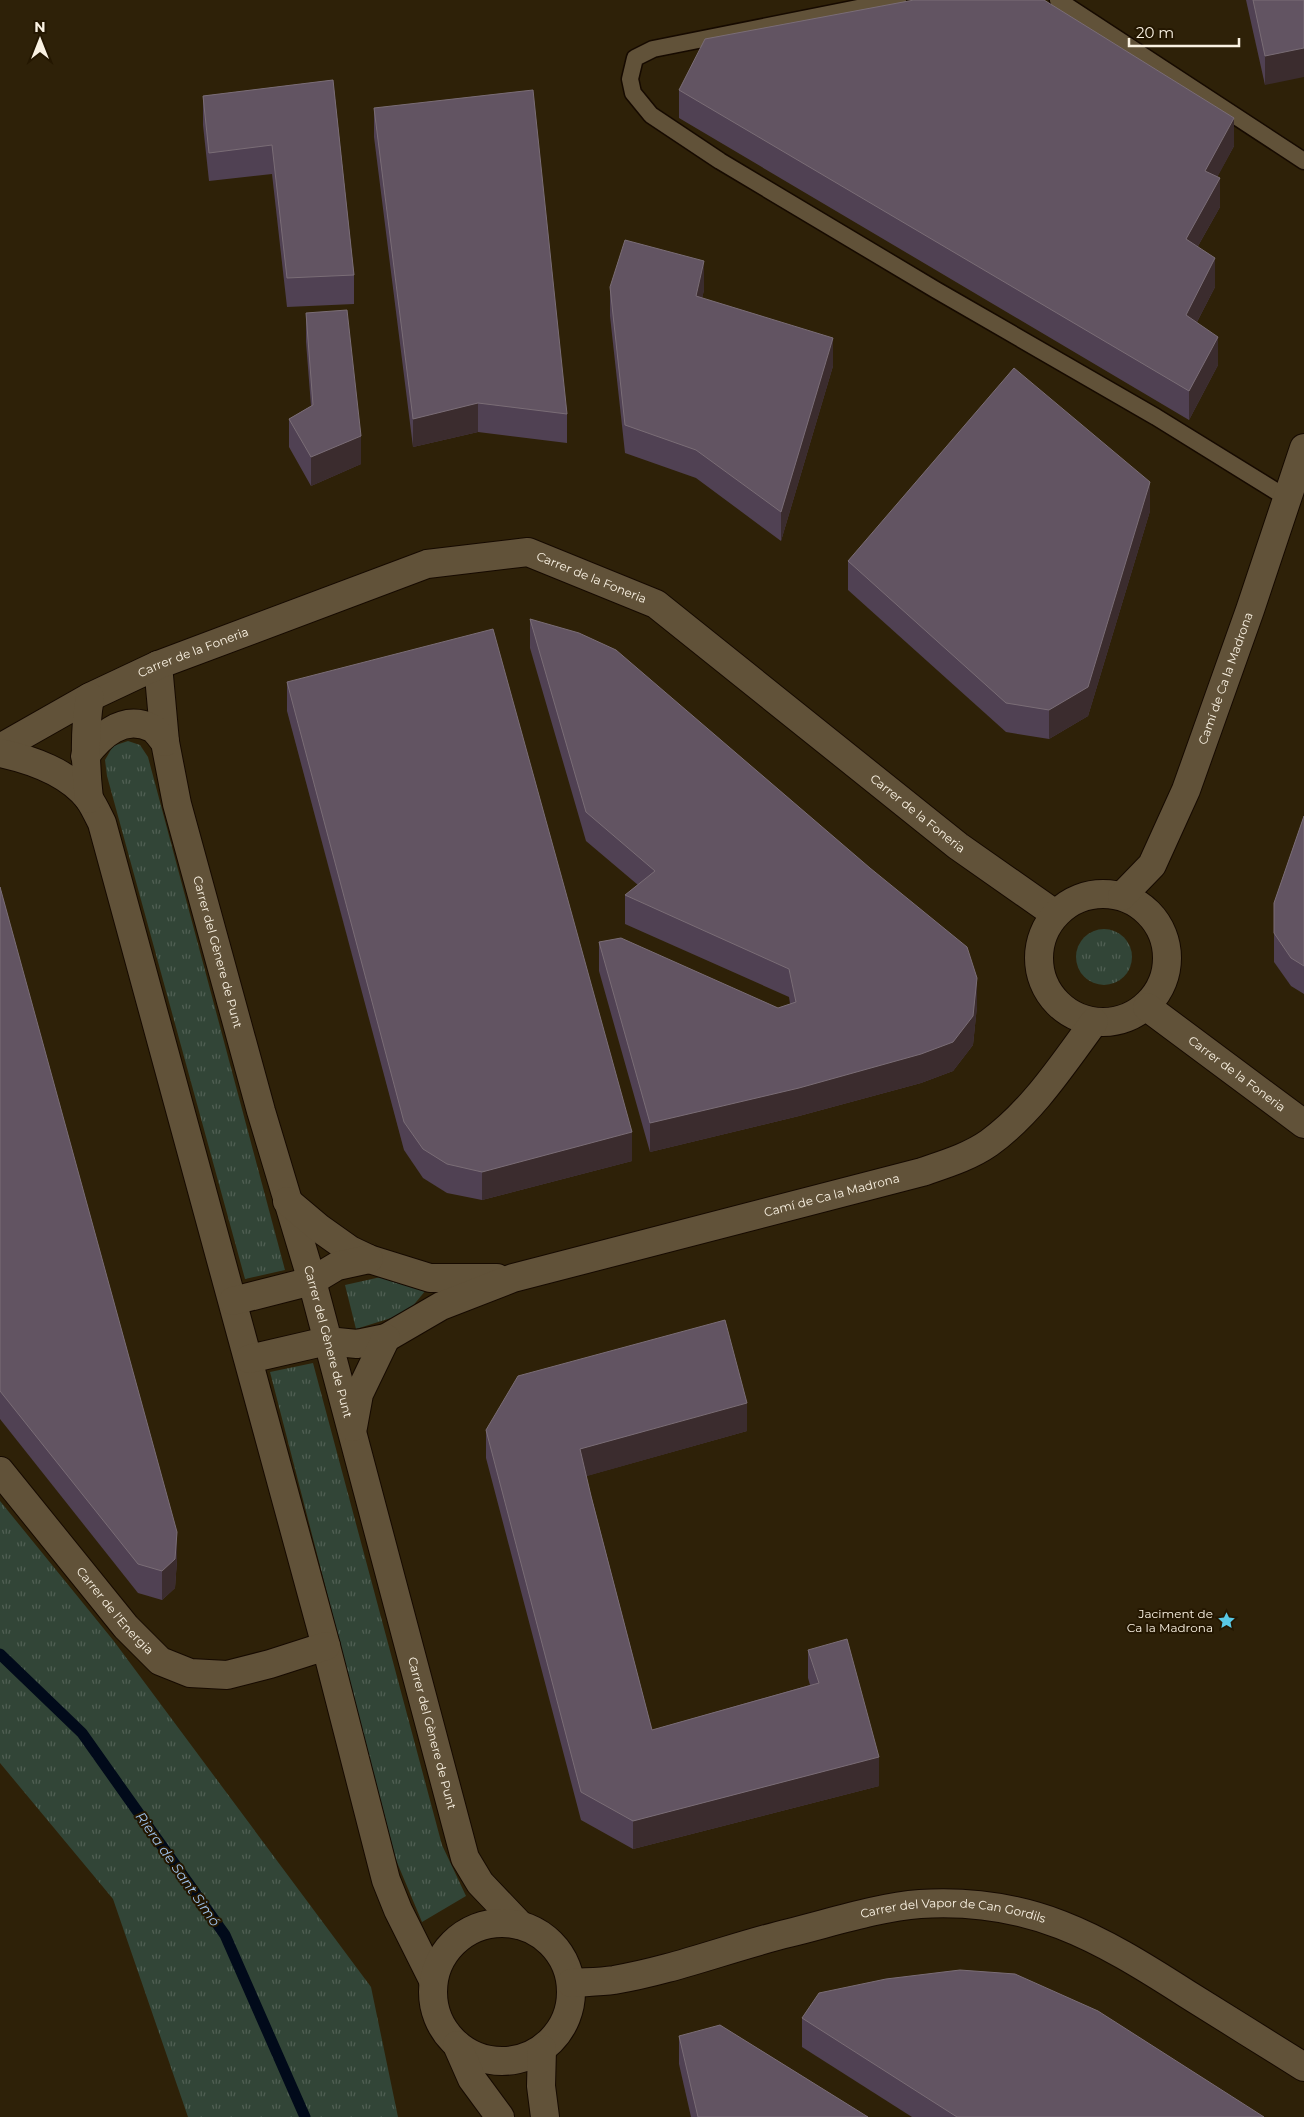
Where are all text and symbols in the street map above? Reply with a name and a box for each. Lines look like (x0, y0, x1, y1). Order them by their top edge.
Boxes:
north arrow (15, 15, 65, 65)
scale bar (1129, 15, 1239, 47)
text: N (34, 18, 46, 36)
text: 20 m (1136, 23, 1174, 42)
street label: Carrer de la Foneria (534, 548, 649, 606)
street label: Camí de Ca la Madrona (1195, 610, 1256, 746)
street label: Carrer de la Foneria (135, 624, 250, 680)
street label: Carrer de la Foneria (867, 771, 968, 856)
street label: Carrer del Gènere de Punt (190, 874, 246, 1030)
street label: Carrer de la Foneria (1186, 1032, 1289, 1115)
street label: Camí de Ca la Madrona (762, 1170, 901, 1220)
street label: Carrer del Gènere de Punt (301, 1264, 356, 1420)
street label: Carrer de l'Energia (73, 1564, 157, 1657)
place label: Jaciment de Ca la Madrona (1127, 1606, 1213, 1635)
place icon: Jaciment de Ca la Madrona (1217, 1611, 1237, 1631)
street label: Carrer del Gènere de Punt (405, 1655, 460, 1811)
water label: Riera de Sant Simó (132, 1808, 224, 1930)
street label: Carrer del Vapor de Can Gordils (859, 1895, 1048, 1926)

